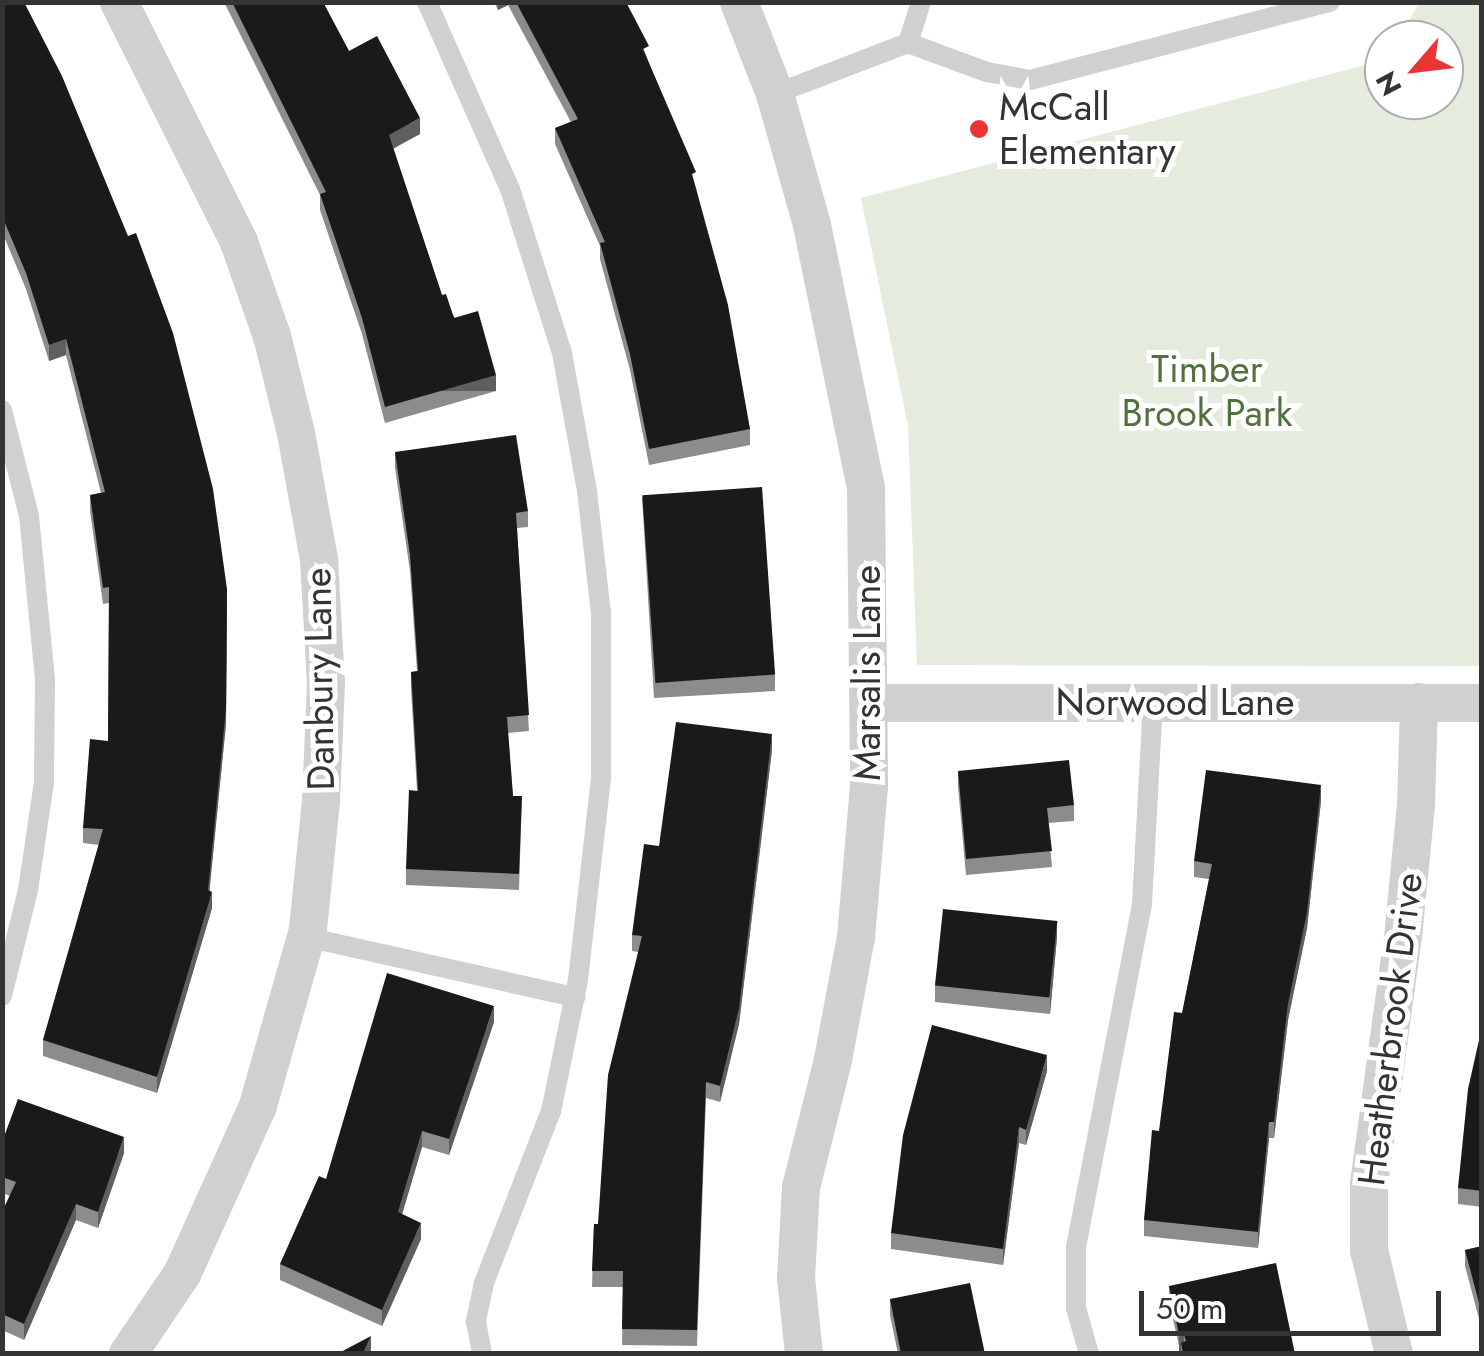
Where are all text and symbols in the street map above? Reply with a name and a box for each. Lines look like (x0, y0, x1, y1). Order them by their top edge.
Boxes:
north arrow (1364, 20, 1464, 120)
text: N (1366, 64, 1412, 103)
place label: McCall Elementary (999, 84, 1176, 173)
marker: McCall Elementary (968, 118, 990, 140)
park label: Timber Brook Park (1122, 346, 1292, 436)
street label: Marsalis Lane (844, 565, 890, 781)
street label: Danbury Lane (294, 567, 344, 791)
street label: Norwood Lane (1055, 679, 1295, 725)
street label: Heatherbrook Drive (1348, 870, 1432, 1188)
scale bar (1144, 1271, 1446, 1333)
text: 50 m (1156, 1287, 1223, 1330)

